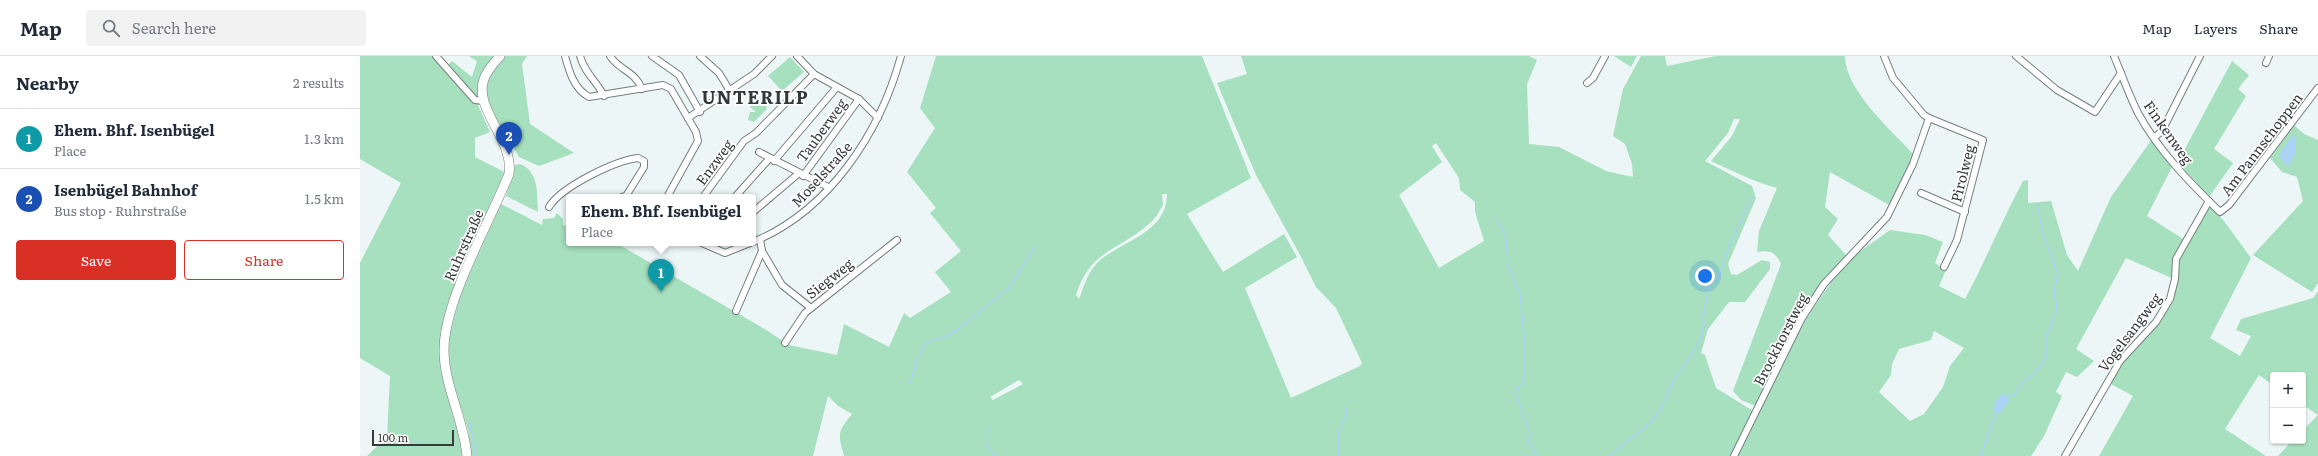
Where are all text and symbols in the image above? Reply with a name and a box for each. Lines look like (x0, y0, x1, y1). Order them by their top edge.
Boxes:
search box (86, 10, 366, 46)
text: Map (20, 14, 62, 42)
text: Search here (132, 16, 216, 39)
icon: search (100, 17, 122, 39)
text: Map (2142, 18, 2172, 38)
text: Layers (2194, 18, 2237, 38)
text: Share (2259, 18, 2298, 38)
text: Nearby (16, 70, 79, 95)
text: 2 results (293, 73, 344, 92)
district label: UNTERILP (701, 83, 809, 110)
street label: Am Pannschoppen (2216, 88, 2306, 200)
street label: Tauberweg (791, 94, 851, 166)
street label: Finkenweg (2140, 96, 2198, 168)
text: Ehem. Bhf. Isenbügel (54, 118, 215, 141)
pin: 2 (496, 122, 522, 155)
text: 1 (26, 129, 32, 148)
text: 1.3 km (304, 129, 344, 148)
street label: Enzweg (691, 135, 737, 189)
street label: Moselstraße (786, 137, 856, 211)
text: Place (54, 141, 86, 160)
street label: Pirolweg (1945, 142, 1979, 204)
text: Isenbügel Bahnhof (54, 178, 197, 201)
text: 2 (26, 189, 32, 208)
text: 1.5 km (305, 189, 344, 208)
popup (566, 194, 756, 246)
text: Ehem. Bhf. Isenbügel (581, 199, 741, 222)
text: Bus stop · Ruhrstraße (54, 201, 186, 220)
street label: Ruhrstraße (438, 206, 488, 284)
text: Place (581, 222, 613, 241)
button: Save (16, 240, 176, 280)
button: Share (184, 240, 344, 280)
street label: Siegweg (801, 253, 857, 303)
pin: 1 (648, 259, 674, 292)
your location (1695, 266, 1715, 286)
street label: Vogelsangweg (2093, 288, 2165, 376)
street label: Brockhorstweg (1748, 289, 1812, 389)
map controls (2270, 372, 2306, 444)
button: + (2270, 372, 2306, 408)
button: − (2270, 408, 2306, 444)
scale bar (372, 428, 454, 447)
text: 100 m (378, 429, 408, 445)

